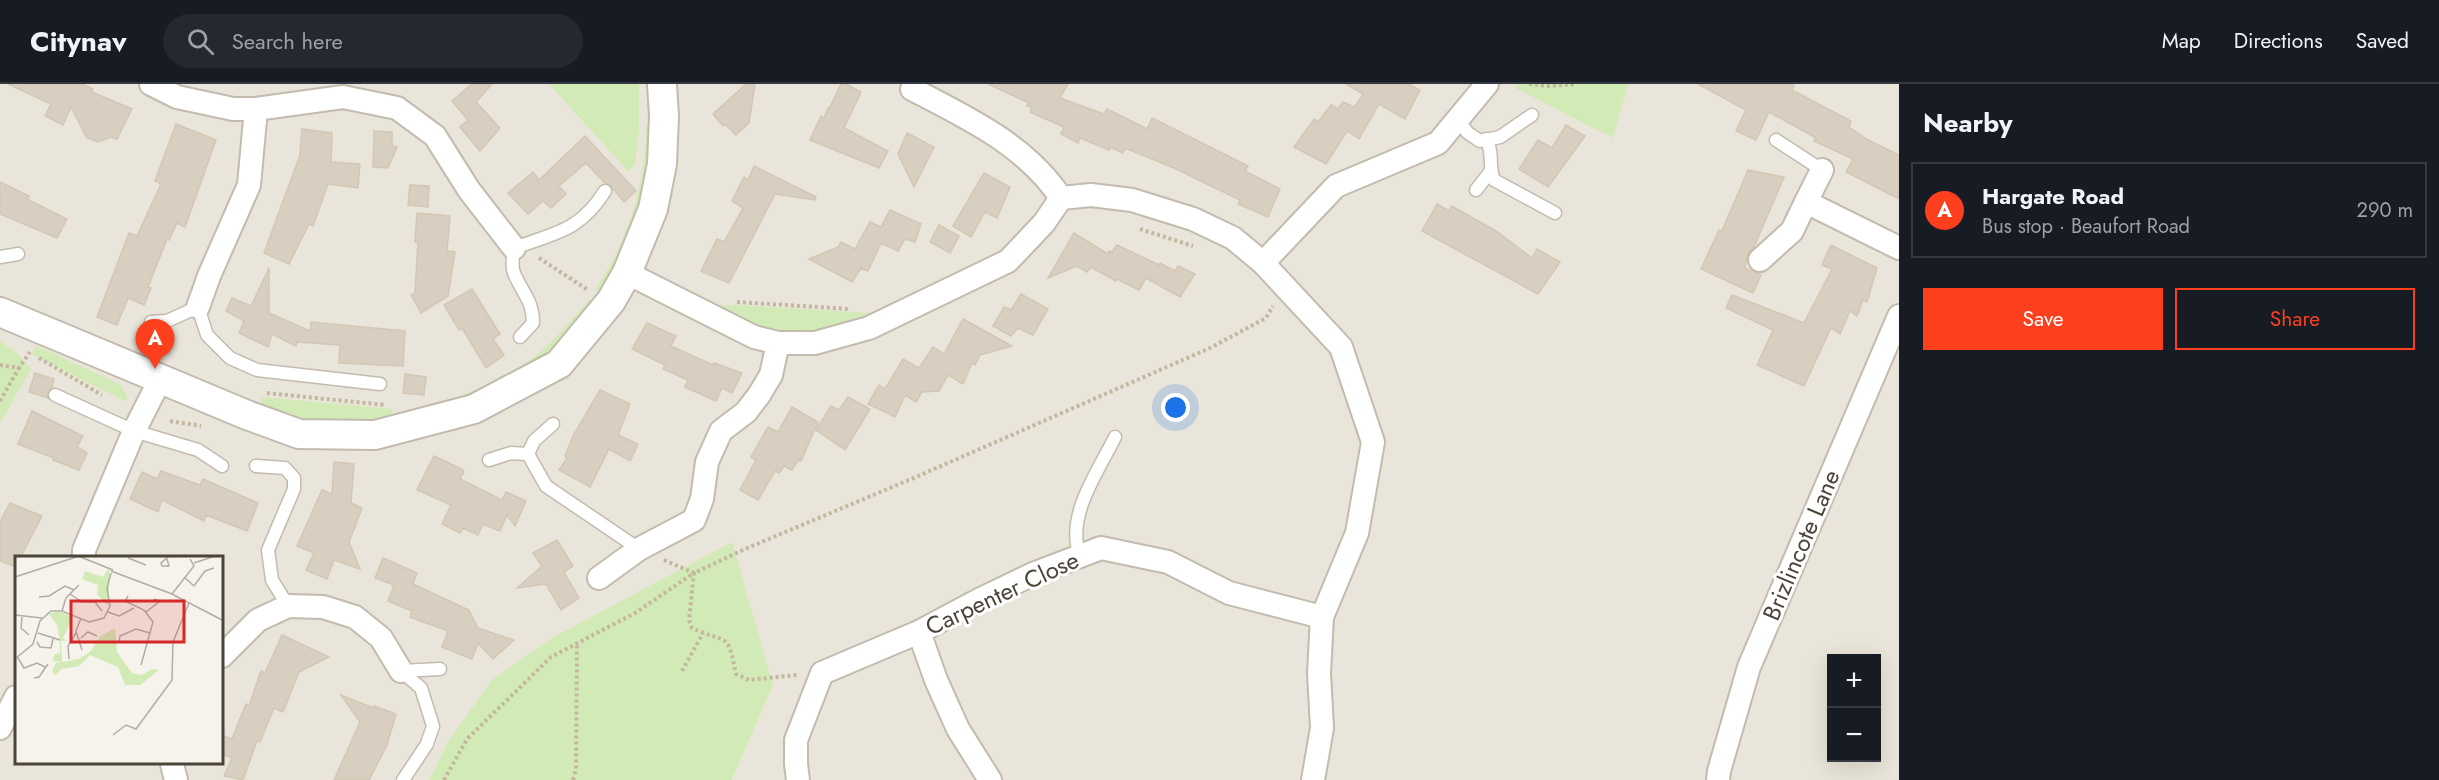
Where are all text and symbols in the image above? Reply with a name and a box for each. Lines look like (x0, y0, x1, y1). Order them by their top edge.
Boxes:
search box (163, 14, 583, 68)
text: Citynav (30, 21, 127, 62)
icon: search (184, 25, 217, 58)
text: Search here (232, 25, 343, 57)
text: Map (2162, 26, 2201, 56)
text: Directions (2234, 26, 2323, 56)
text: Saved (2356, 26, 2409, 56)
text: Nearby (1923, 104, 2012, 142)
text: Hargate Road (1982, 180, 2124, 212)
text: A (1937, 196, 1952, 225)
text: 290 m (2357, 196, 2413, 225)
text: Bus stop · Beaufort Road (1982, 212, 2190, 241)
button: Save (1923, 288, 2163, 350)
button: Share (2175, 288, 2415, 350)
pin: A (136, 320, 174, 369)
your location (1161, 393, 1190, 422)
street label: Brizlincote Lane (1754, 464, 1848, 626)
street label: Carpenter Close (920, 542, 1084, 644)
inset map (15, 556, 224, 765)
map controls (1827, 654, 1881, 762)
button: + (1827, 654, 1881, 708)
button: − (1827, 708, 1881, 762)

